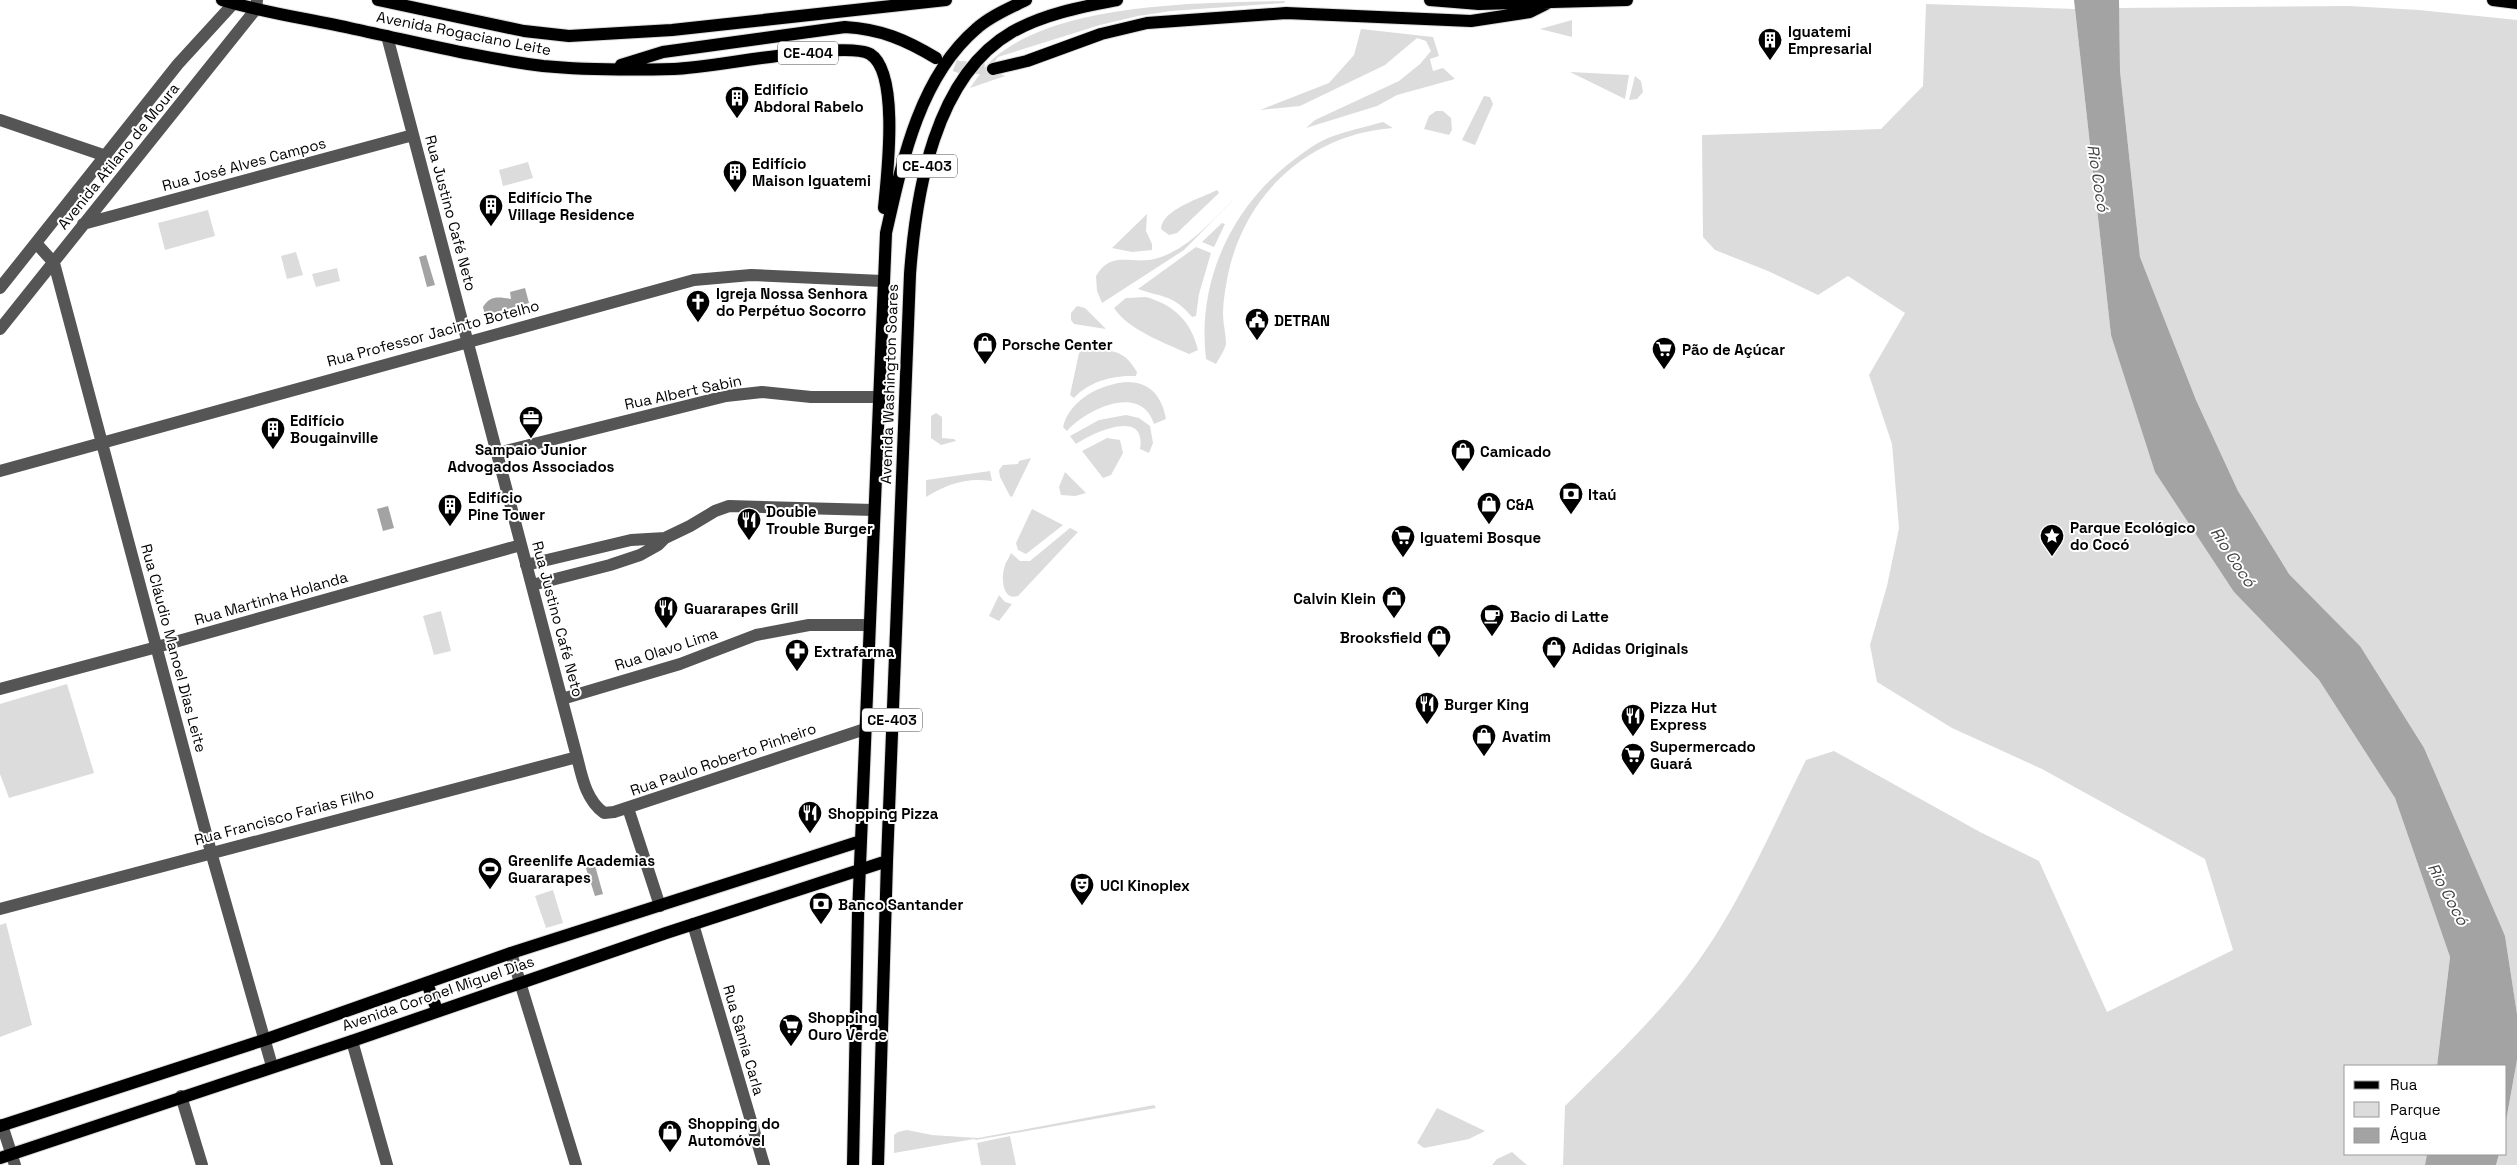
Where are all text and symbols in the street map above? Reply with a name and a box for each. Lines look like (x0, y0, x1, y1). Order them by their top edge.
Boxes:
street label: Avenida Rogaciano Leite (375, 7, 553, 59)
place label: Iguatemi Empresarial (1788, 22, 1872, 58)
building icon: Iguatemi Empresarial (1757, 27, 1783, 61)
road number: CE-404 (778, 42, 838, 64)
street label: Avenida Atilano de Moura (53, 79, 183, 233)
place label: Edifício Abdoral Rabelo (754, 80, 864, 116)
building icon: Edifício Abdoral Rabelo (724, 85, 750, 119)
street label: Rua José Alves Campos (160, 133, 328, 195)
street label: Rua Justino Café Neto (421, 133, 481, 293)
water label: Rio Cocó (2082, 143, 2114, 214)
place label: Edifício Maison Iguatemi (752, 154, 871, 190)
road number: CE-403 (897, 154, 957, 178)
building icon: Edifício Maison Iguatemi (722, 159, 748, 193)
place label: Edifício The Village Residence (508, 188, 635, 224)
building icon: Edifício The Village Residence (478, 193, 504, 227)
place label: Igreja Nossa Senhora do Perpétuo Socorro (716, 284, 868, 320)
street label: Avenida Washington Soares (876, 284, 902, 484)
church icon: Igreja Nossa Senhora do Perpétuo Socorro (685, 289, 711, 323)
street label: Rua Professor Jacinto Botelho (325, 295, 541, 371)
public building icon: DETRAN (1244, 307, 1270, 341)
place label: DETRAN (1274, 311, 1330, 330)
shop icon: Porsche Center (972, 331, 998, 365)
place label: Porsche Center (1002, 335, 1113, 354)
supermarket icon: Pão de Açúcar (1651, 336, 1677, 370)
place label: Pão de Açúcar (1682, 340, 1785, 359)
street label: Rua Albert Sabin (623, 370, 743, 414)
office icon: Sampaio Junior Advogados Associados (518, 405, 544, 439)
place label: Edifício Bougainville (290, 411, 379, 447)
building icon: Edifício Bougainville (260, 416, 286, 450)
shop icon: Camicado (1450, 438, 1476, 472)
place label: Sampaio Junior Advogados Associados (448, 440, 615, 476)
place label: Camicado (1480, 442, 1551, 461)
bank icon: Itaú (1558, 481, 1584, 515)
place label: Itaú (1588, 485, 1617, 504)
place label: Edifício Pine Tower (468, 488, 545, 524)
shop icon: C&A (1476, 491, 1502, 525)
building icon: Edifício Pine Tower (437, 493, 463, 527)
place label: C&A (1506, 495, 1535, 514)
place label: Double Trouble Burger (766, 502, 873, 538)
restaurant icon: Double Trouble Burger (736, 507, 762, 541)
place label: Parque Ecológico do Cocó (2070, 518, 2196, 554)
place icon: Parque Ecológico do Cocó (2039, 523, 2065, 557)
water label: Rio Cocó (2206, 523, 2261, 592)
supermarket icon: Iguatemi Bosque (1390, 524, 1416, 558)
place label: Iguatemi Bosque (1420, 528, 1542, 547)
street label: Rua Justino Café Neto (528, 539, 588, 699)
street label: Rua Cláudio Manoel Dias Leite (137, 542, 211, 754)
street label: Rua Martinha Holanda (192, 567, 350, 629)
shop icon: Calvin Klein (1381, 585, 1407, 619)
place label: Calvin Klein (1293, 589, 1376, 608)
restaurant icon: Guararapes Grill (653, 595, 679, 629)
place label: Guararapes Grill (684, 599, 798, 618)
cafe icon: Bacio di Latte (1479, 603, 1505, 637)
place label: Bacio di Latte (1510, 607, 1609, 626)
street label: Rua Olavo Lima (612, 623, 720, 675)
shop icon: Brooksfield (1426, 624, 1452, 658)
place label: Brooksfield (1340, 628, 1422, 647)
shop icon: Adidas Originals (1541, 635, 1567, 669)
pharmacy icon: Extrafarma (784, 638, 810, 672)
place label: Adidas Originals (1572, 639, 1688, 658)
place label: Extrafarma (814, 642, 895, 661)
restaurant icon: Burger King (1414, 691, 1440, 725)
place label: Burger King (1444, 695, 1529, 714)
place label: Pizza Hut Express (1650, 698, 1717, 734)
restaurant icon: Pizza Hut Express (1620, 703, 1646, 737)
road number: CE-403 (862, 708, 922, 732)
street label: Rua Paulo Roberto Pinheiro (628, 718, 818, 800)
shop icon: Avatim (1471, 723, 1497, 757)
place label: Avatim (1502, 727, 1551, 746)
place label: Supermercado Guará (1650, 737, 1756, 773)
supermarket icon: Supermercado Guará (1620, 742, 1646, 776)
street label: Rua Francisco Farias Filho (192, 783, 376, 849)
restaurant icon: Shopping Pizza (797, 800, 823, 834)
place label: Shopping Pizza (828, 804, 939, 823)
place label: Greenlife Academias Guararapes (508, 851, 655, 887)
sports icon: Greenlife Academias Guararapes (477, 856, 503, 890)
water label: Rio Cocó (2423, 859, 2474, 930)
theatre icon: UCI Kinoplex (1069, 872, 1095, 906)
place label: UCI Kinoplex (1100, 876, 1190, 895)
bank icon: Banco Santander (808, 891, 834, 925)
place label: Banco Santander (838, 895, 963, 914)
street label: Avenida Coronel Miguel Dias (339, 951, 537, 1035)
street label: Rua Sâmia Carla (719, 982, 769, 1098)
place label: Shopping Ouro Verde (808, 1008, 888, 1044)
supermarket icon: Shopping Ouro Verde (778, 1013, 804, 1047)
legend (2344, 1065, 2507, 1155)
text: Rua (2390, 1075, 2418, 1094)
text: Parque (2390, 1100, 2441, 1119)
place label: Shopping do Automóvel (688, 1114, 780, 1150)
shop icon: Shopping do Automóvel (657, 1119, 683, 1153)
text: Água (2390, 1125, 2427, 1144)

